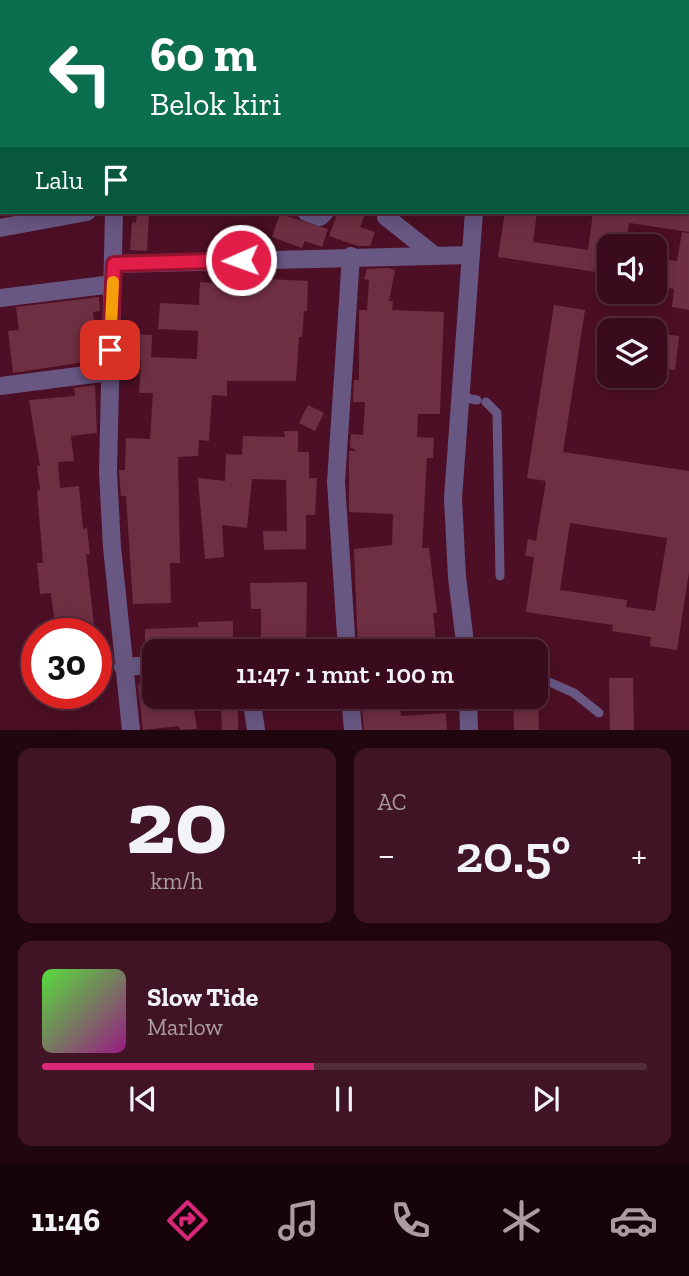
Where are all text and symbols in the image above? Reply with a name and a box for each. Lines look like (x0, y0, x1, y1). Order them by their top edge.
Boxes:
text: 60 m (150, 25, 257, 84)
icon: left (35, 28, 126, 119)
text: Belok kiri (150, 85, 281, 123)
icon: arrive (97, 161, 135, 199)
text: Lalu (35, 164, 83, 196)
position arrow (204, 223, 278, 297)
map controls (597, 234, 667, 388)
button: sound (597, 234, 667, 304)
button: layers (597, 318, 667, 388)
pin (80, 320, 140, 380)
icon: arrive (91, 331, 129, 369)
speed limit sign: 30 (21, 618, 112, 709)
text: 11:47 · 1 mnt · 100 m (236, 658, 454, 690)
text: 20 (126, 767, 227, 876)
text: AC (378, 788, 407, 816)
text: 20.5° (455, 823, 571, 885)
text: − (378, 832, 395, 878)
text: + (631, 832, 647, 878)
text: km/h (151, 867, 203, 895)
text: Slow Tide (147, 981, 258, 1013)
text: Marlow (147, 1013, 223, 1041)
icon: previous (124, 1080, 162, 1118)
icon: pause (325, 1080, 363, 1118)
icon: next (527, 1080, 565, 1118)
icon: directions (163, 1196, 212, 1245)
icon: music (274, 1196, 323, 1245)
icon: phone (386, 1196, 435, 1245)
icon: climate (497, 1196, 546, 1245)
icon: car (609, 1196, 658, 1245)
text: 11:46 (31, 1201, 100, 1239)

